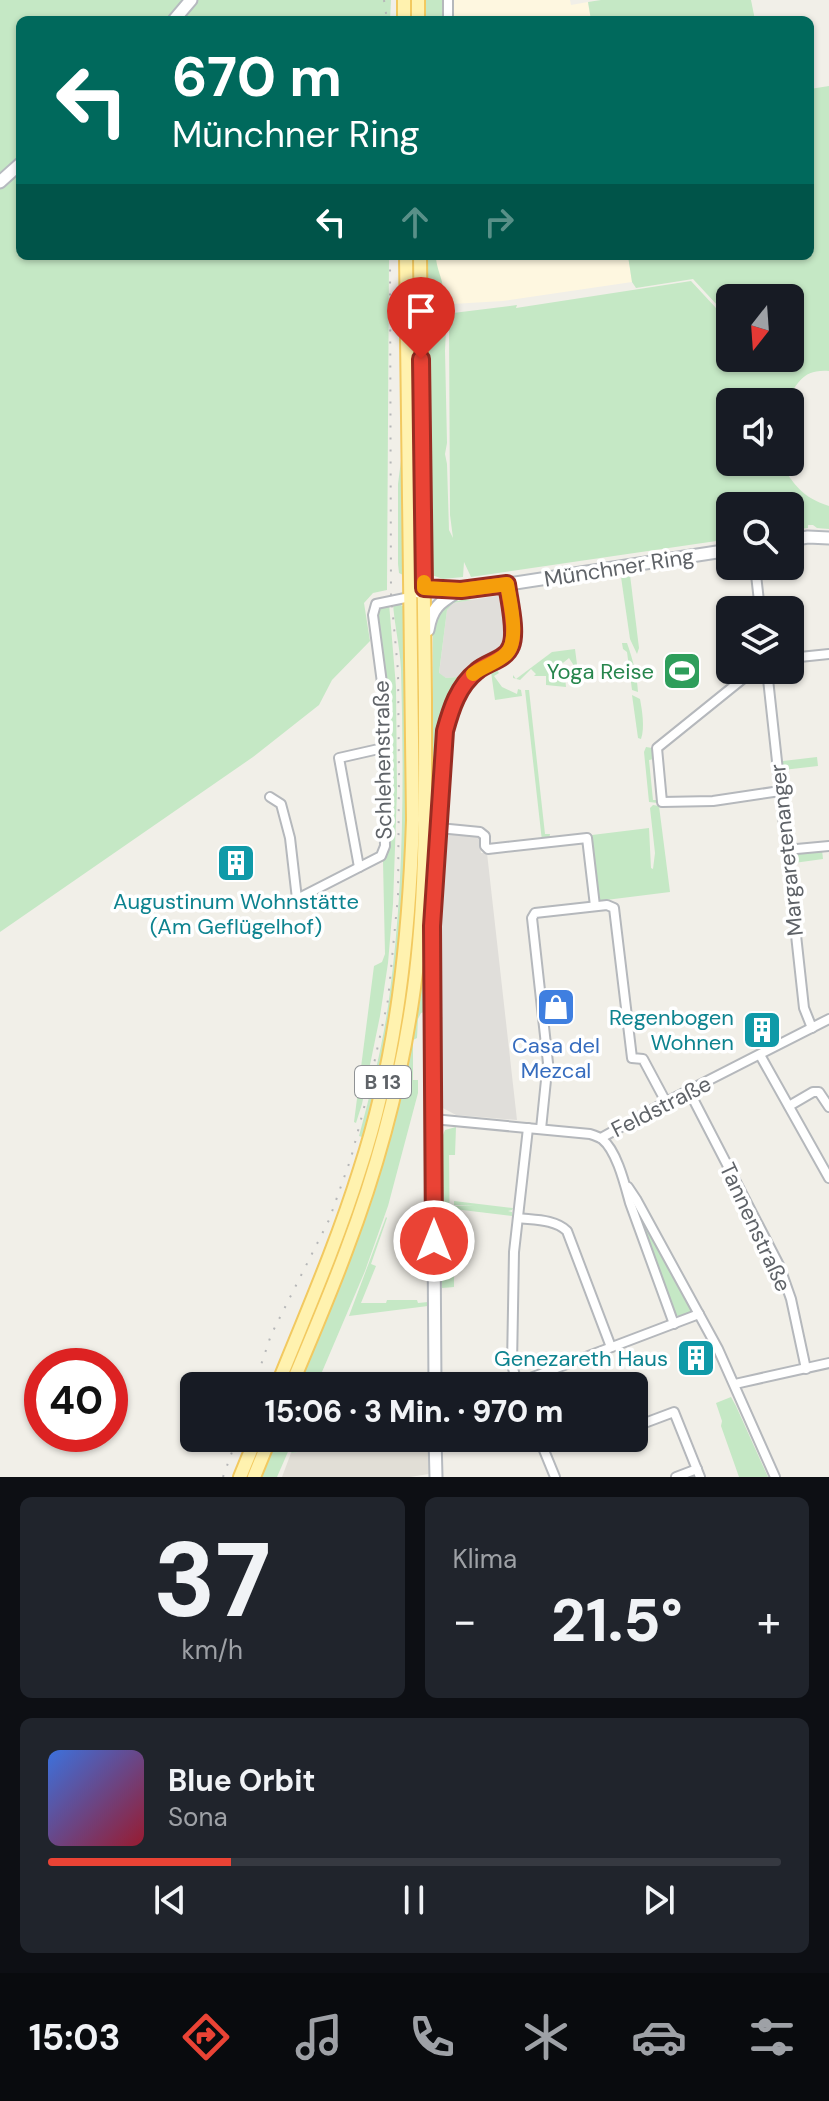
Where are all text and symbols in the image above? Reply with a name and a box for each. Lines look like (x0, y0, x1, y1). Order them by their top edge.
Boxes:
text: 670 m (172, 40, 342, 113)
icon: left (40, 48, 144, 152)
text: Münchner Ring (172, 111, 420, 158)
icon: left (309, 200, 353, 244)
icon: ahead (393, 200, 437, 244)
icon: right (477, 200, 521, 244)
pin (387, 277, 455, 359)
north arrow (716, 284, 804, 372)
map controls (716, 284, 804, 684)
icon: arrive (399, 289, 443, 333)
button: sound (716, 388, 804, 476)
button: search (716, 492, 804, 580)
street label: Münchner Ring (542, 541, 696, 594)
button: layers (716, 596, 804, 684)
sports icon: Yoga Reise (661, 650, 703, 692)
place label: Yoga Reise (547, 657, 654, 686)
street label: Schlehenstraße (367, 680, 398, 840)
street label: Margaretenanger (763, 762, 810, 937)
building icon: Augustinum Wohnstätte (Am Geflügelhof) (215, 842, 257, 884)
place label: Augustinum Wohnstätte (Am Geflügelhof) (113, 887, 359, 941)
shop icon: Casa del Mezcal (535, 986, 577, 1028)
place label: Regenbogen Wohnen (609, 1003, 734, 1057)
building icon: Regenbogen Wohnen (741, 1009, 783, 1051)
place label: Casa del Mezcal (512, 1031, 600, 1085)
road number: B 13 (355, 1066, 411, 1098)
street label: Feldstraße (606, 1069, 716, 1144)
street label: Tannenstraße (713, 1158, 798, 1296)
position arrow (392, 1199, 476, 1283)
building icon: Genezareth Haus (675, 1337, 717, 1379)
place label: Genezareth Haus (494, 1344, 668, 1373)
speed limit sign: 40 (24, 1348, 128, 1452)
text: 15:06 · 3 Min. · 970 m (265, 1392, 563, 1431)
text: 37 (153, 1513, 271, 1648)
text: Klima (453, 1542, 517, 1576)
text: 21.5° (551, 1581, 683, 1660)
text: − (453, 1592, 477, 1650)
text: + (757, 1592, 781, 1650)
text: km/h (182, 1633, 243, 1667)
text: Blue Orbit (168, 1761, 315, 1800)
text: Sona (168, 1800, 228, 1834)
icon: previous (148, 1878, 192, 1922)
icon: pause (392, 1878, 436, 1922)
icon: next (637, 1878, 681, 1922)
icon: directions (178, 2009, 234, 2065)
icon: music (291, 2009, 347, 2065)
icon: phone (404, 2009, 460, 2065)
icon: climate (518, 2009, 574, 2065)
icon: car (631, 2009, 687, 2065)
icon: filters (744, 2009, 800, 2065)
text: 15:03 (29, 2014, 120, 2061)

